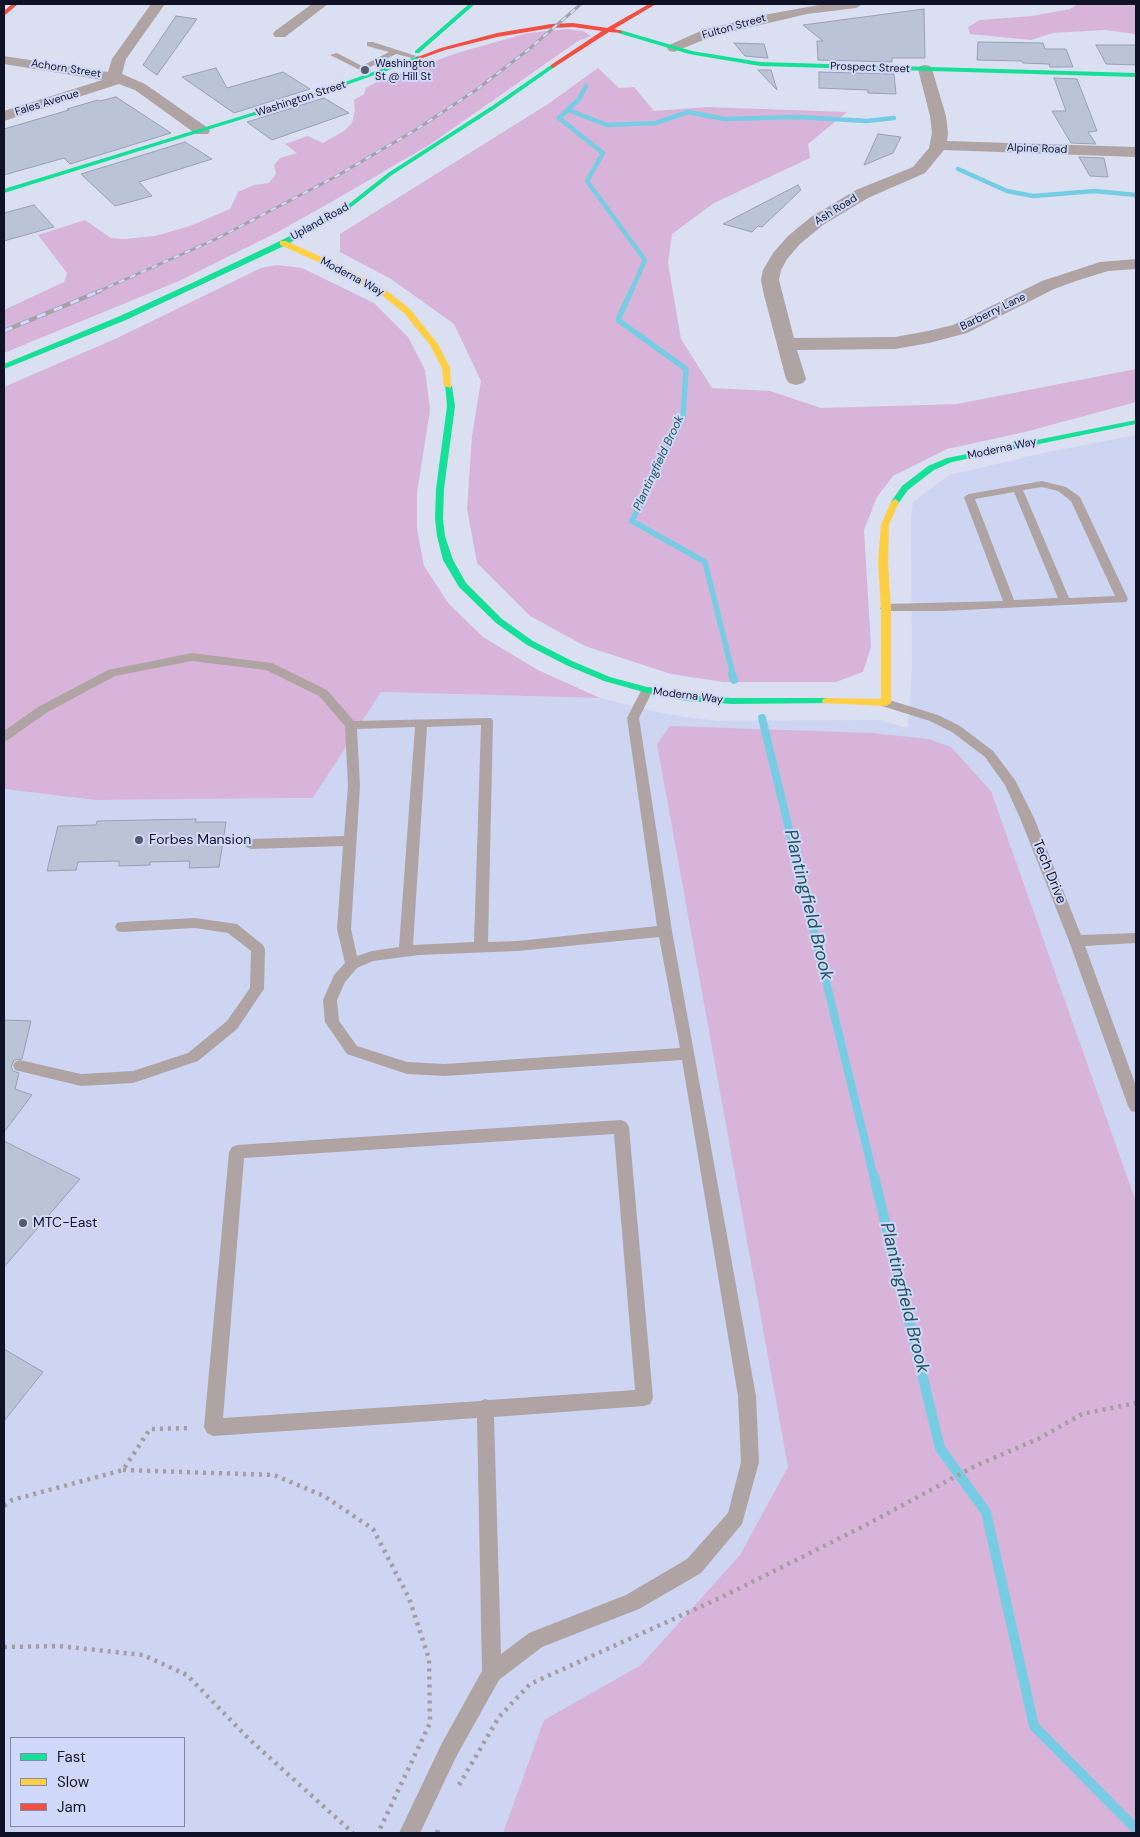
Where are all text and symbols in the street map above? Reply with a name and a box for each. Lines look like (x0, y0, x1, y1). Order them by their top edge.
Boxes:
street label: Fulton Street (701, 12, 767, 42)
street label: Achorn Street (30, 57, 102, 81)
place label: Washington St @ Hill St (375, 57, 435, 83)
street label: Prospect Street (830, 60, 910, 76)
marker: Washington St @ Hill St (359, 64, 371, 76)
street label: Washington Street (254, 78, 348, 120)
street label: Fales Avenue (14, 87, 80, 119)
street label: Alpine Road (1007, 141, 1067, 157)
street label: Ash Road (812, 192, 860, 228)
street label: Upland Road (289, 201, 351, 243)
street label: Moderna Way (318, 255, 386, 299)
street label: Barberry Lane (958, 290, 1028, 334)
water label: Plantingfield Brook (631, 413, 687, 513)
street label: Moderna Way (966, 435, 1038, 463)
street label: Moderna Way (652, 685, 724, 707)
water label: Plantingfield Brook (779, 827, 837, 983)
place label: Forbes Mansion (149, 832, 251, 848)
marker: Forbes Mansion (133, 834, 145, 846)
street label: Tech Drive (1029, 838, 1069, 906)
place label: MTC-East (33, 1215, 97, 1231)
marker: MTC-East (17, 1217, 29, 1229)
water label: Plantingfield Brook (875, 1220, 933, 1376)
legend (10, 1737, 185, 1827)
text: Fast (57, 1747, 86, 1767)
text: Slow (57, 1772, 89, 1792)
text: Jam (57, 1797, 86, 1817)

